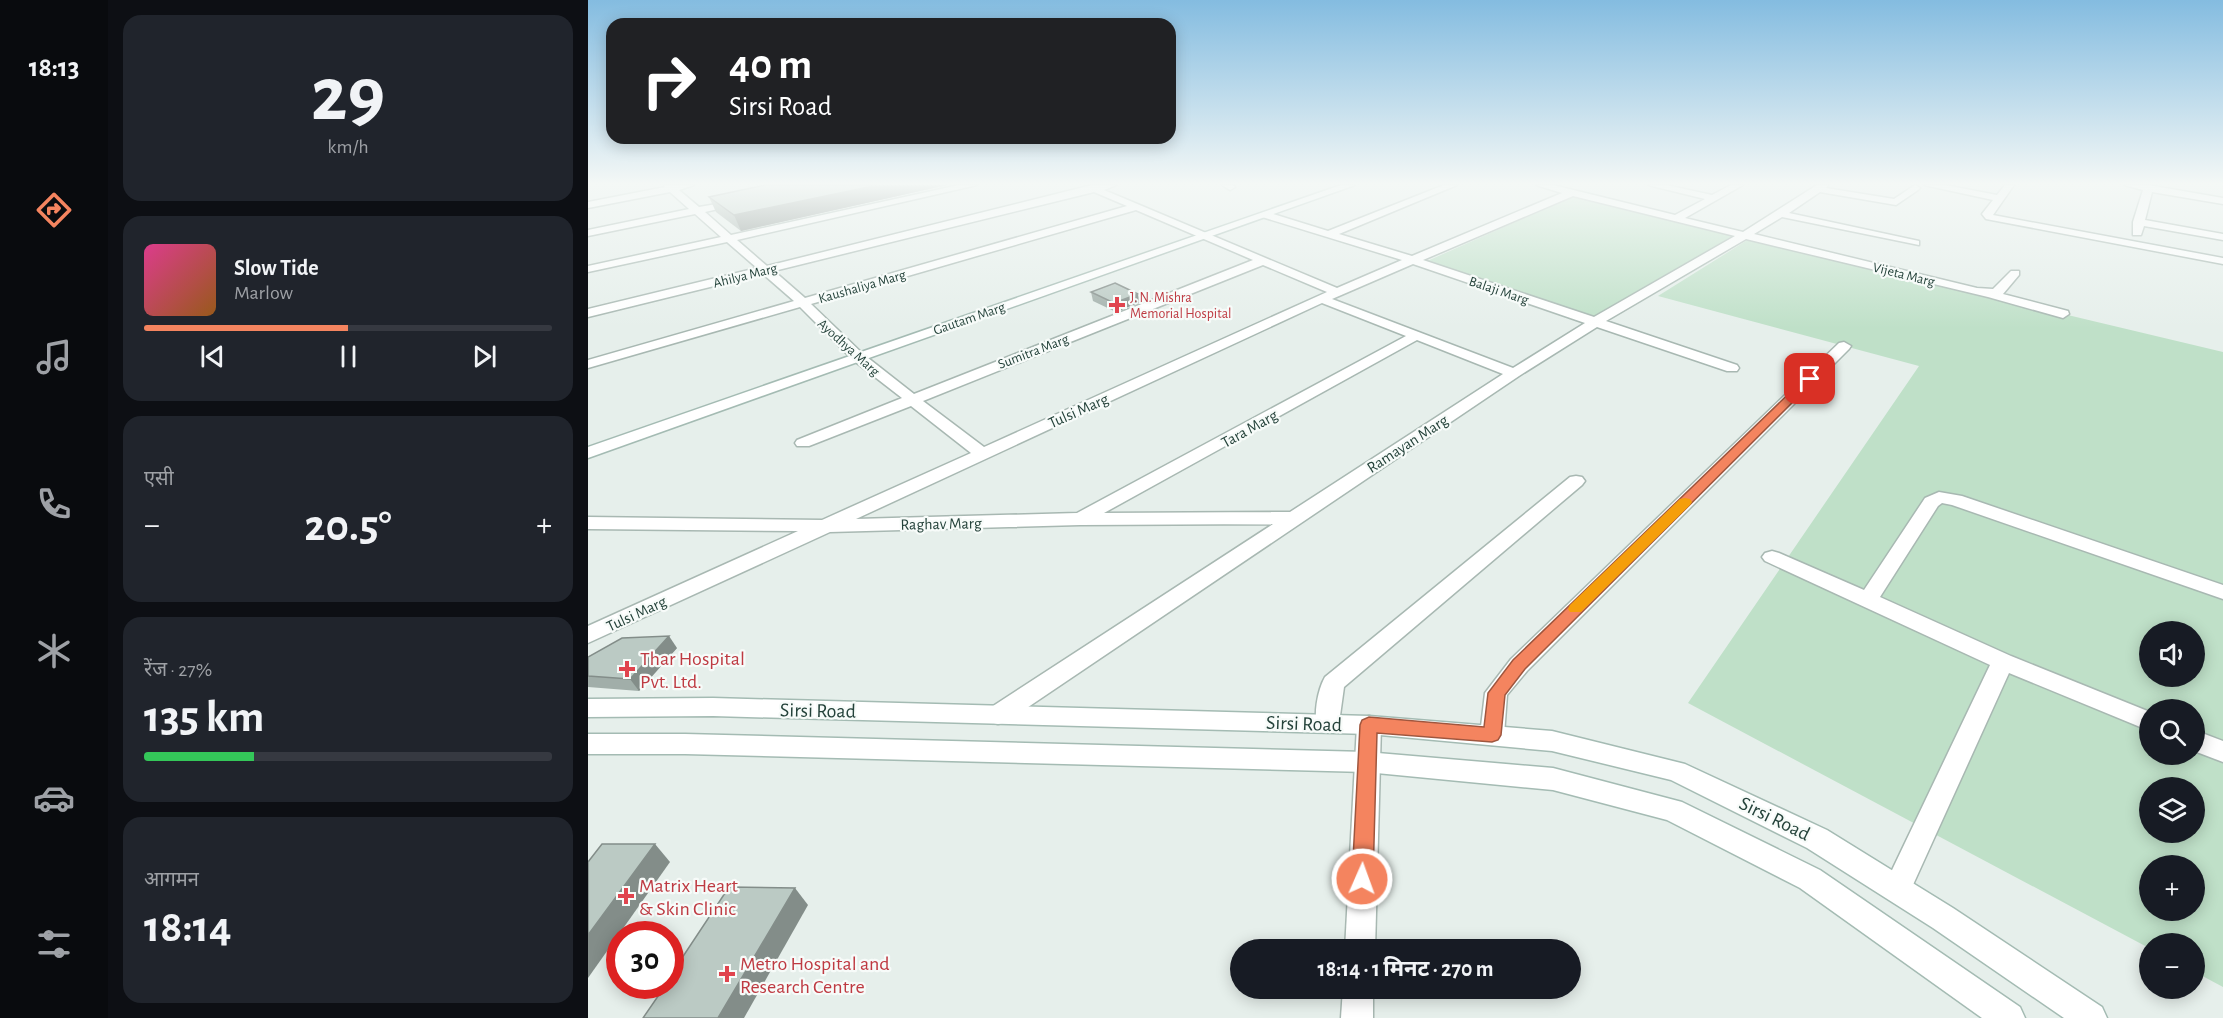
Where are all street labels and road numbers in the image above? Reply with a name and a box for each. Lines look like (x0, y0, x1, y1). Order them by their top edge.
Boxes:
street label: Ahilya Marg (712, 261, 779, 291)
street label: Vijeta Marg (1871, 261, 1936, 289)
street label: Kaushaliya Marg (817, 268, 908, 306)
street label: Balaji Marg (1467, 274, 1530, 308)
street label: Gautam Marg (932, 300, 1007, 338)
street label: Ayodhya Marg (815, 316, 882, 379)
street label: Sumitra Marg (996, 332, 1071, 372)
street label: Tulsi Marg (1046, 391, 1111, 431)
street label: Tara Marg (1219, 407, 1281, 451)
street label: Ramayan Marg (1364, 412, 1452, 477)
street label: Raghav Marg (900, 515, 982, 533)
street label: Tulsi Marg (604, 593, 669, 635)
street label: Sirsi Road (780, 700, 856, 722)
street label: Sirsi Road (1266, 713, 1342, 735)
street label: Sirsi Road (1736, 793, 1813, 845)

